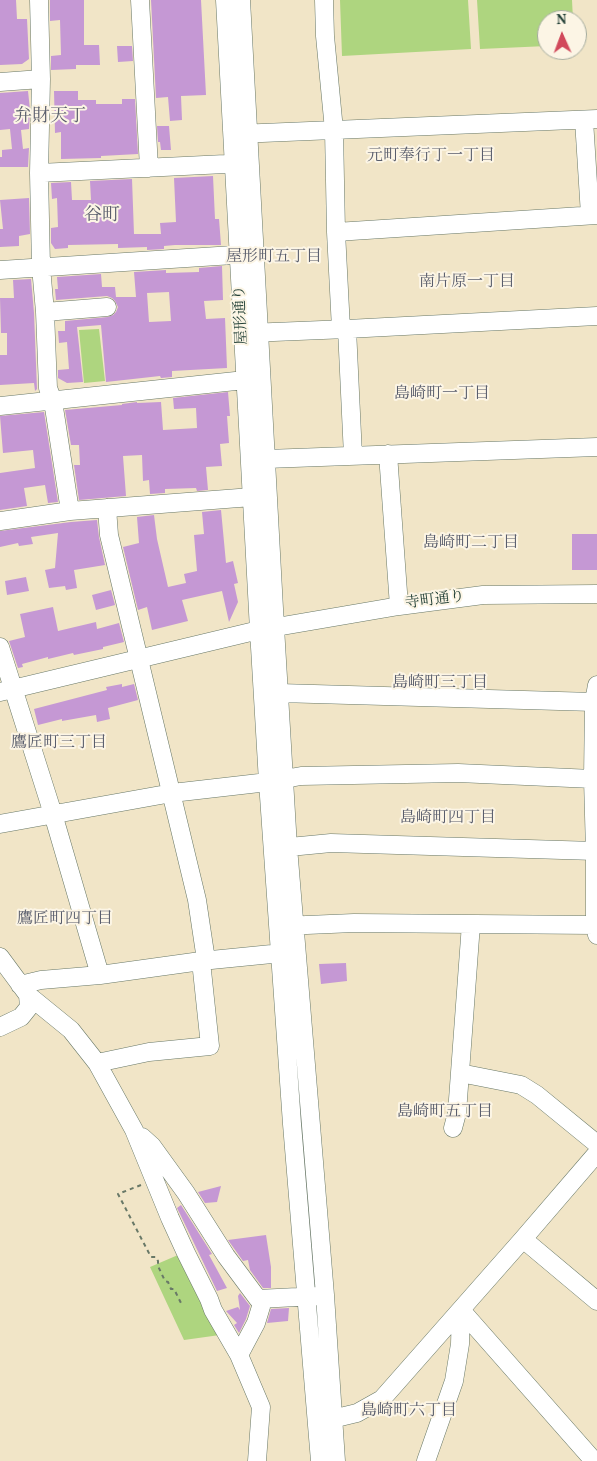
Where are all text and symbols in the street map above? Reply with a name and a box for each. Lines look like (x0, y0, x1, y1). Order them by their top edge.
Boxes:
north arrow (537, 10, 587, 60)
text: N (556, 11, 567, 30)
district label: 弁財天丁 (14, 107, 86, 129)
district label: 元町奉行丁一丁目 (367, 147, 495, 167)
district label: 谷町 (84, 206, 120, 228)
district label: 屋形町五丁目 (226, 248, 322, 268)
district label: 南片原一丁目 (419, 273, 515, 293)
street label: 屋形通り (231, 285, 253, 345)
district label: 島崎町一丁目 (394, 385, 490, 405)
district label: 島崎町二丁目 (423, 534, 519, 554)
street label: 寺町通り (404, 588, 466, 614)
district label: 島崎町三丁目 (392, 674, 488, 694)
district label: 鷹匠町三丁目 (11, 734, 107, 754)
district label: 島崎町四丁目 (400, 809, 496, 829)
district label: 鷹匠町四丁目 (17, 910, 113, 930)
district label: 島崎町五丁目 (397, 1103, 493, 1123)
district label: 島崎町六丁目 (361, 1402, 457, 1422)

